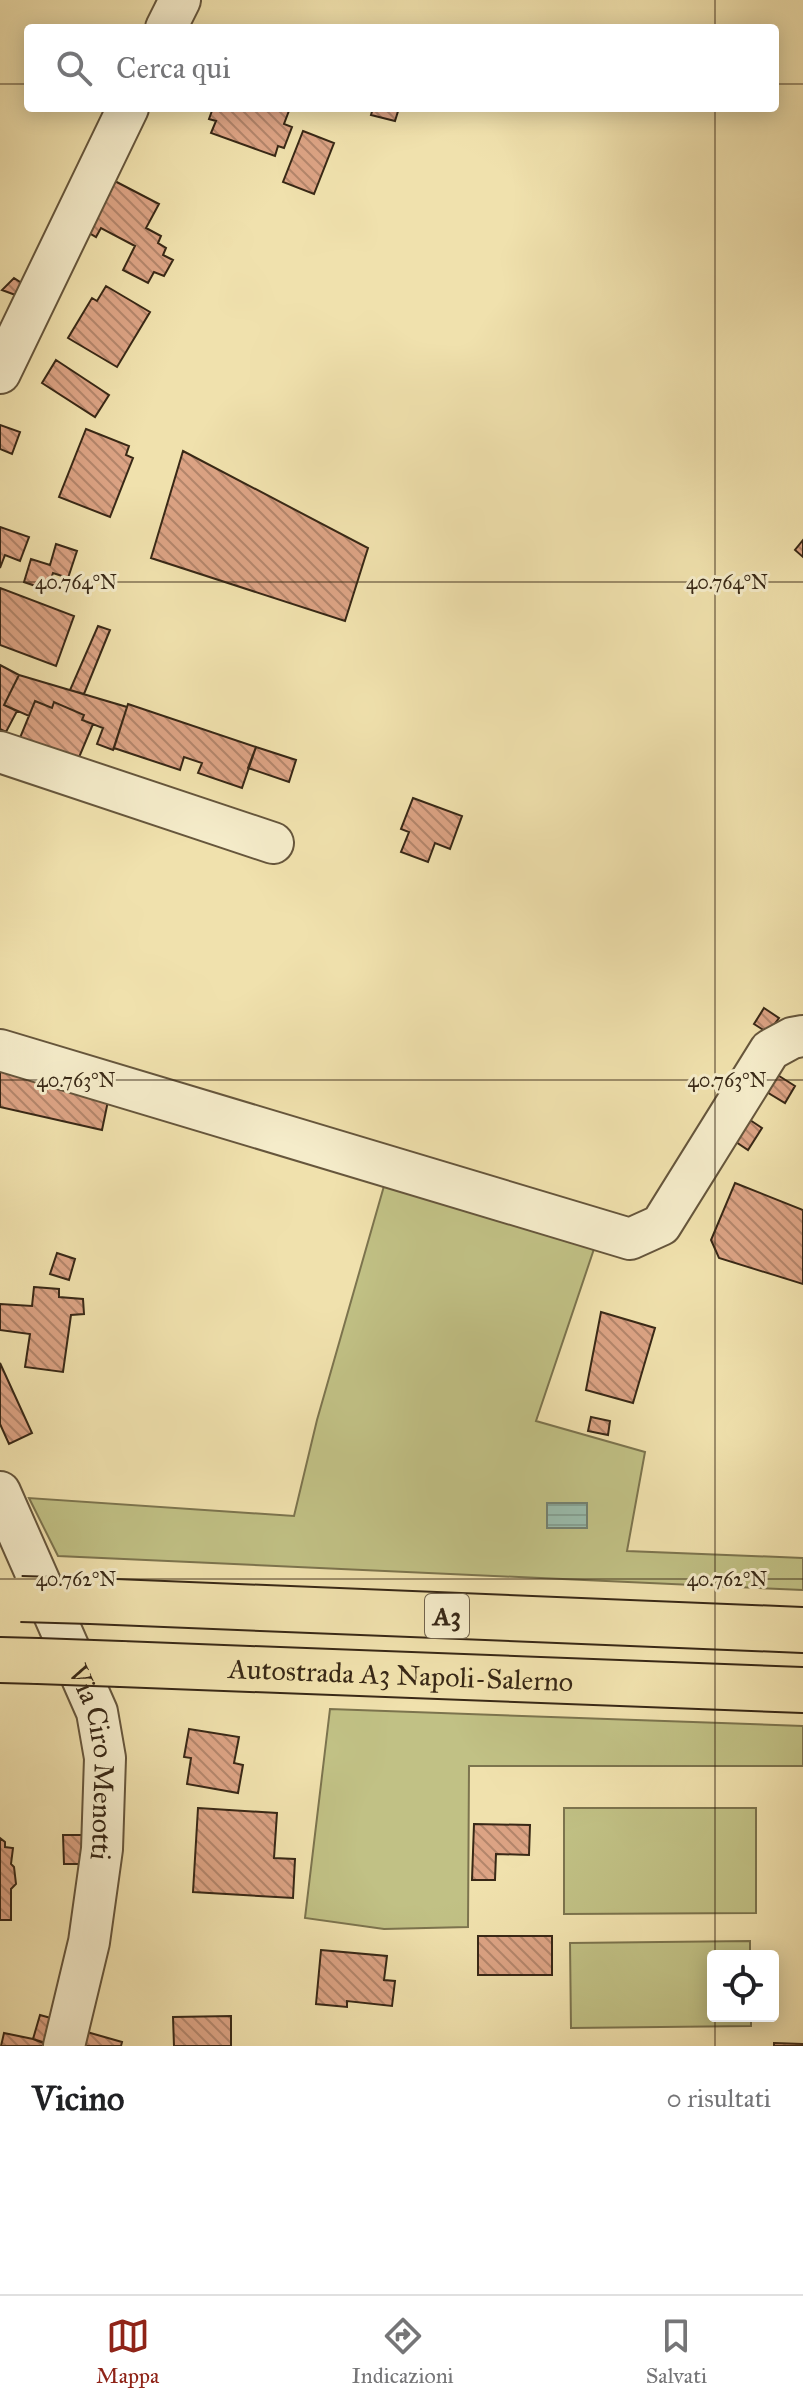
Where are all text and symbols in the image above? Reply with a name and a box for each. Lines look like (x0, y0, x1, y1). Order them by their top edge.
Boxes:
search box (24, 24, 779, 112)
icon: search (52, 46, 96, 90)
text: Cerca qui (116, 50, 230, 86)
text: 40.764°N (35, 570, 117, 594)
text: 40.764°N (686, 570, 768, 594)
text: 40.763°N (37, 1068, 115, 1092)
text: 40.763°N (688, 1068, 766, 1092)
text: 40.762°N (36, 1567, 116, 1591)
text: 40.762°N (687, 1567, 767, 1591)
road number: A3 (425, 1594, 469, 1638)
street label: Autostrada A3 Napoli-Salerno (227, 1651, 574, 1699)
street label: Via Ciro Menotti (60, 1658, 123, 1863)
map controls (707, 1950, 779, 2022)
button: locate (707, 1950, 779, 2022)
text: Vicino (32, 2078, 124, 2119)
text: 0 risultati (667, 2082, 771, 2114)
tab: Mappa (96, 2314, 159, 2389)
tab: Indicazioni (351, 2314, 454, 2389)
tab: Salvati (646, 2314, 707, 2389)

